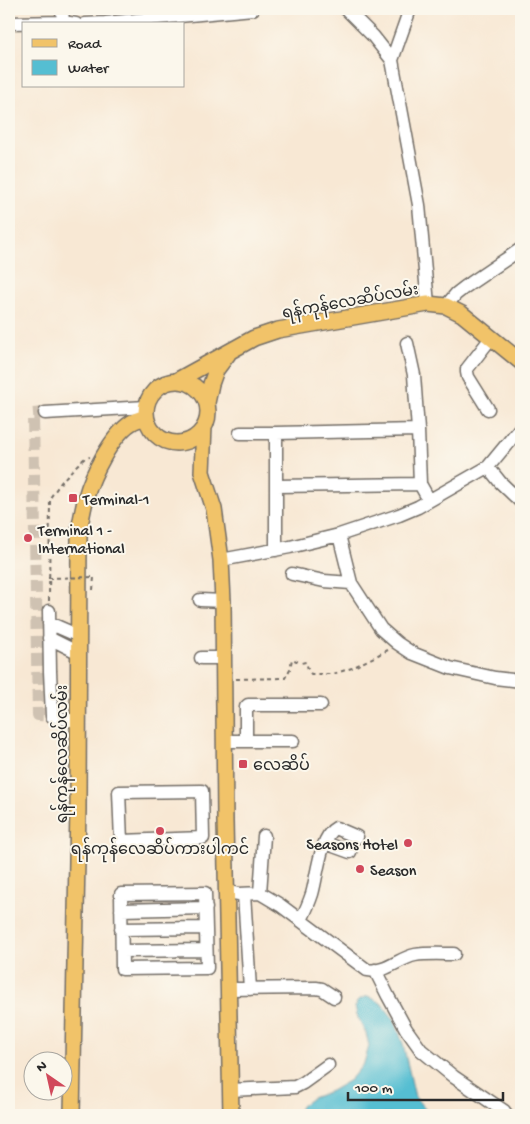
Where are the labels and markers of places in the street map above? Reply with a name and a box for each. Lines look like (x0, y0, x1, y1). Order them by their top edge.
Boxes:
marker: Terminal-1 (67, 492, 79, 504)
place label: Terminal-1 (82, 492, 149, 511)
place label: Terminal 1 - International (37, 523, 125, 560)
marker: Terminal 1 - International (22, 532, 34, 544)
place label: လေဆိပ် (253, 753, 310, 777)
marker: လေဆိပ် (237, 758, 249, 770)
marker: ရန်ကုန်လေဆိပ်ကားပါကင် (154, 825, 166, 837)
place label: ရန်ကုန်လေဆိပ်ကားပါကင် (71, 837, 249, 863)
place label: Seasons Hotel (306, 837, 398, 856)
marker: Seasons Hotel (402, 837, 414, 849)
marker: Season (354, 863, 366, 875)
place label: Season (370, 863, 417, 882)

